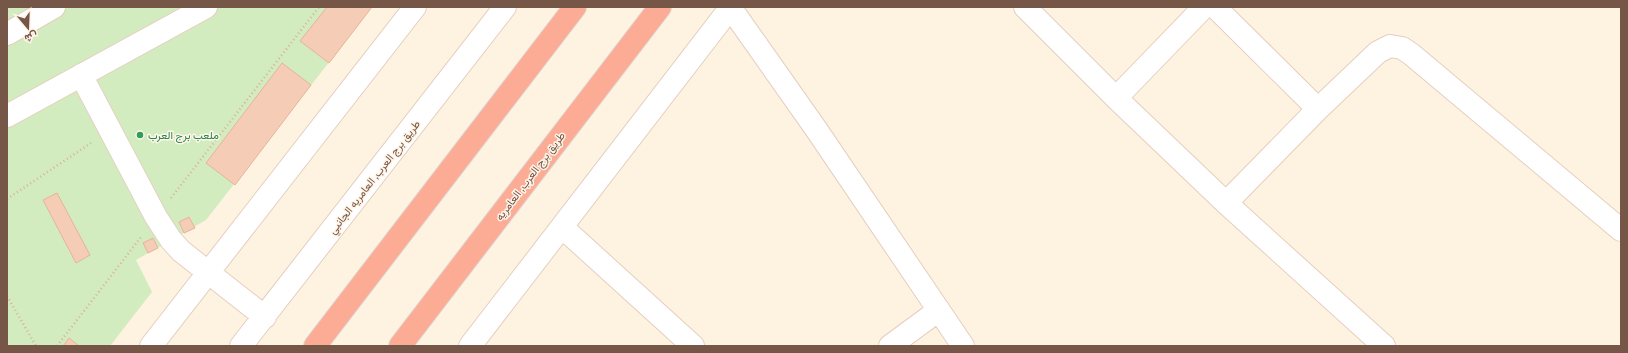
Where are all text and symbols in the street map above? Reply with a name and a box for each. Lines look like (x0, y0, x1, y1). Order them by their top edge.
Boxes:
north arrow (8, 8, 48, 48)
text: ش (23, 29, 40, 46)
street label: طريق برج العرب, العامريه الجانبي (325, 117, 425, 239)
place label: ملعب برج العرب (148, 128, 219, 143)
street label: طريق برج العرب, العامريه (492, 129, 569, 224)
marker: ملعب برج العرب (135, 130, 145, 140)

